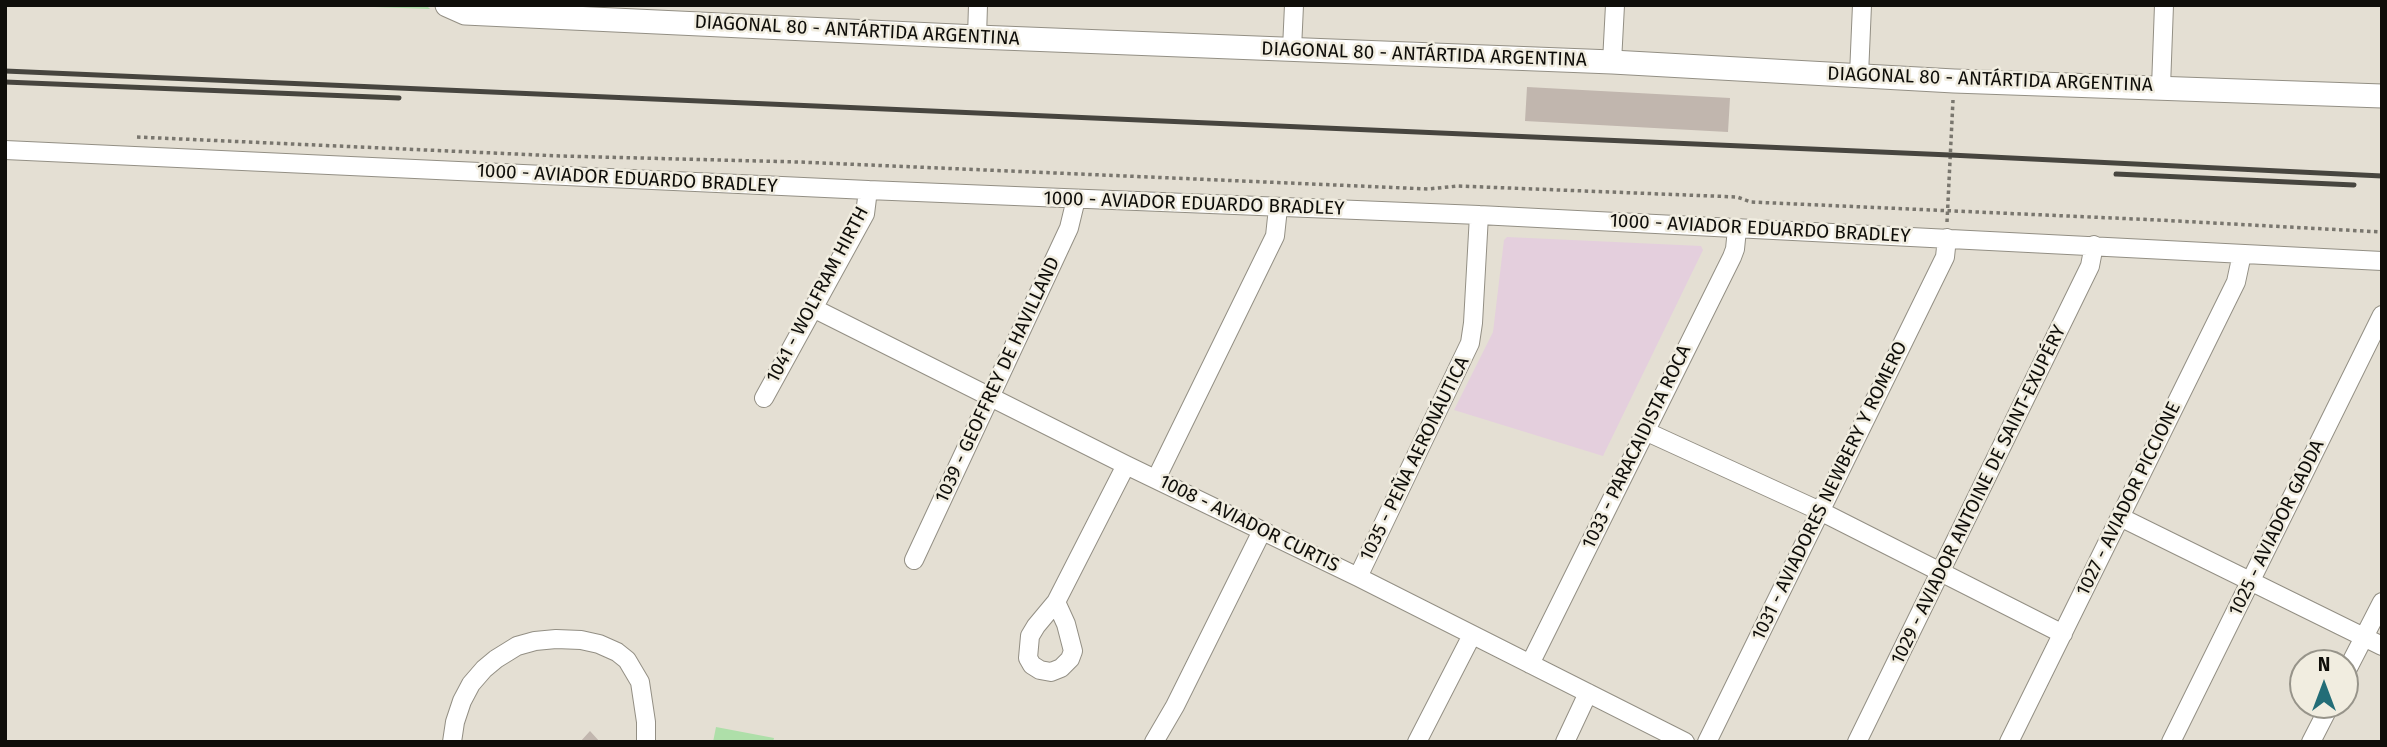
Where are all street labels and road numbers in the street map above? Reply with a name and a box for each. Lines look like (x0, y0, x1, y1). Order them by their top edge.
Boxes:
street label: DIAGONAL 80 - ANTÁRTIDA ARGENTINA (694, 11, 1020, 51)
street label: DIAGONAL 80 - ANTÁRTIDA ARGENTINA (1261, 38, 1587, 72)
street label: DIAGONAL 80 - ANTÁRTIDA ARGENTINA (1827, 63, 2153, 97)
street label: 1000 - AVIADOR EDUARDO BRADLEY (476, 160, 778, 198)
street label: 1000 - AVIADOR EDUARDO BRADLEY (1043, 187, 1345, 221)
street label: 1041 - WOLFRAM HIRTH (762, 203, 874, 387)
street label: 1000 - AVIADOR EDUARDO BRADLEY (1609, 210, 1911, 248)
street label: 1039 - GEOFFREY DE HAVILLAND (931, 253, 1065, 507)
street label: 1029 - AVIADOR ANTOINE DE SAINT-EXUPÉRY (1887, 322, 2071, 668)
street label: 1031 - AVIADORES NEWBERY Y ROMERO (1747, 338, 1913, 644)
street label: 1033 - PARACAIDISTA ROCA (1578, 341, 1696, 553)
street label: 1035 - PEÑA AERONÁUTICA (1356, 353, 1474, 565)
street label: 1027 - AVIADOR PICCIONE (2072, 398, 2186, 600)
street label: 1025 - AVIADOR GADDA (2224, 436, 2330, 620)
street label: 1008 - AVIADOR CURTIS (1155, 471, 1343, 577)

